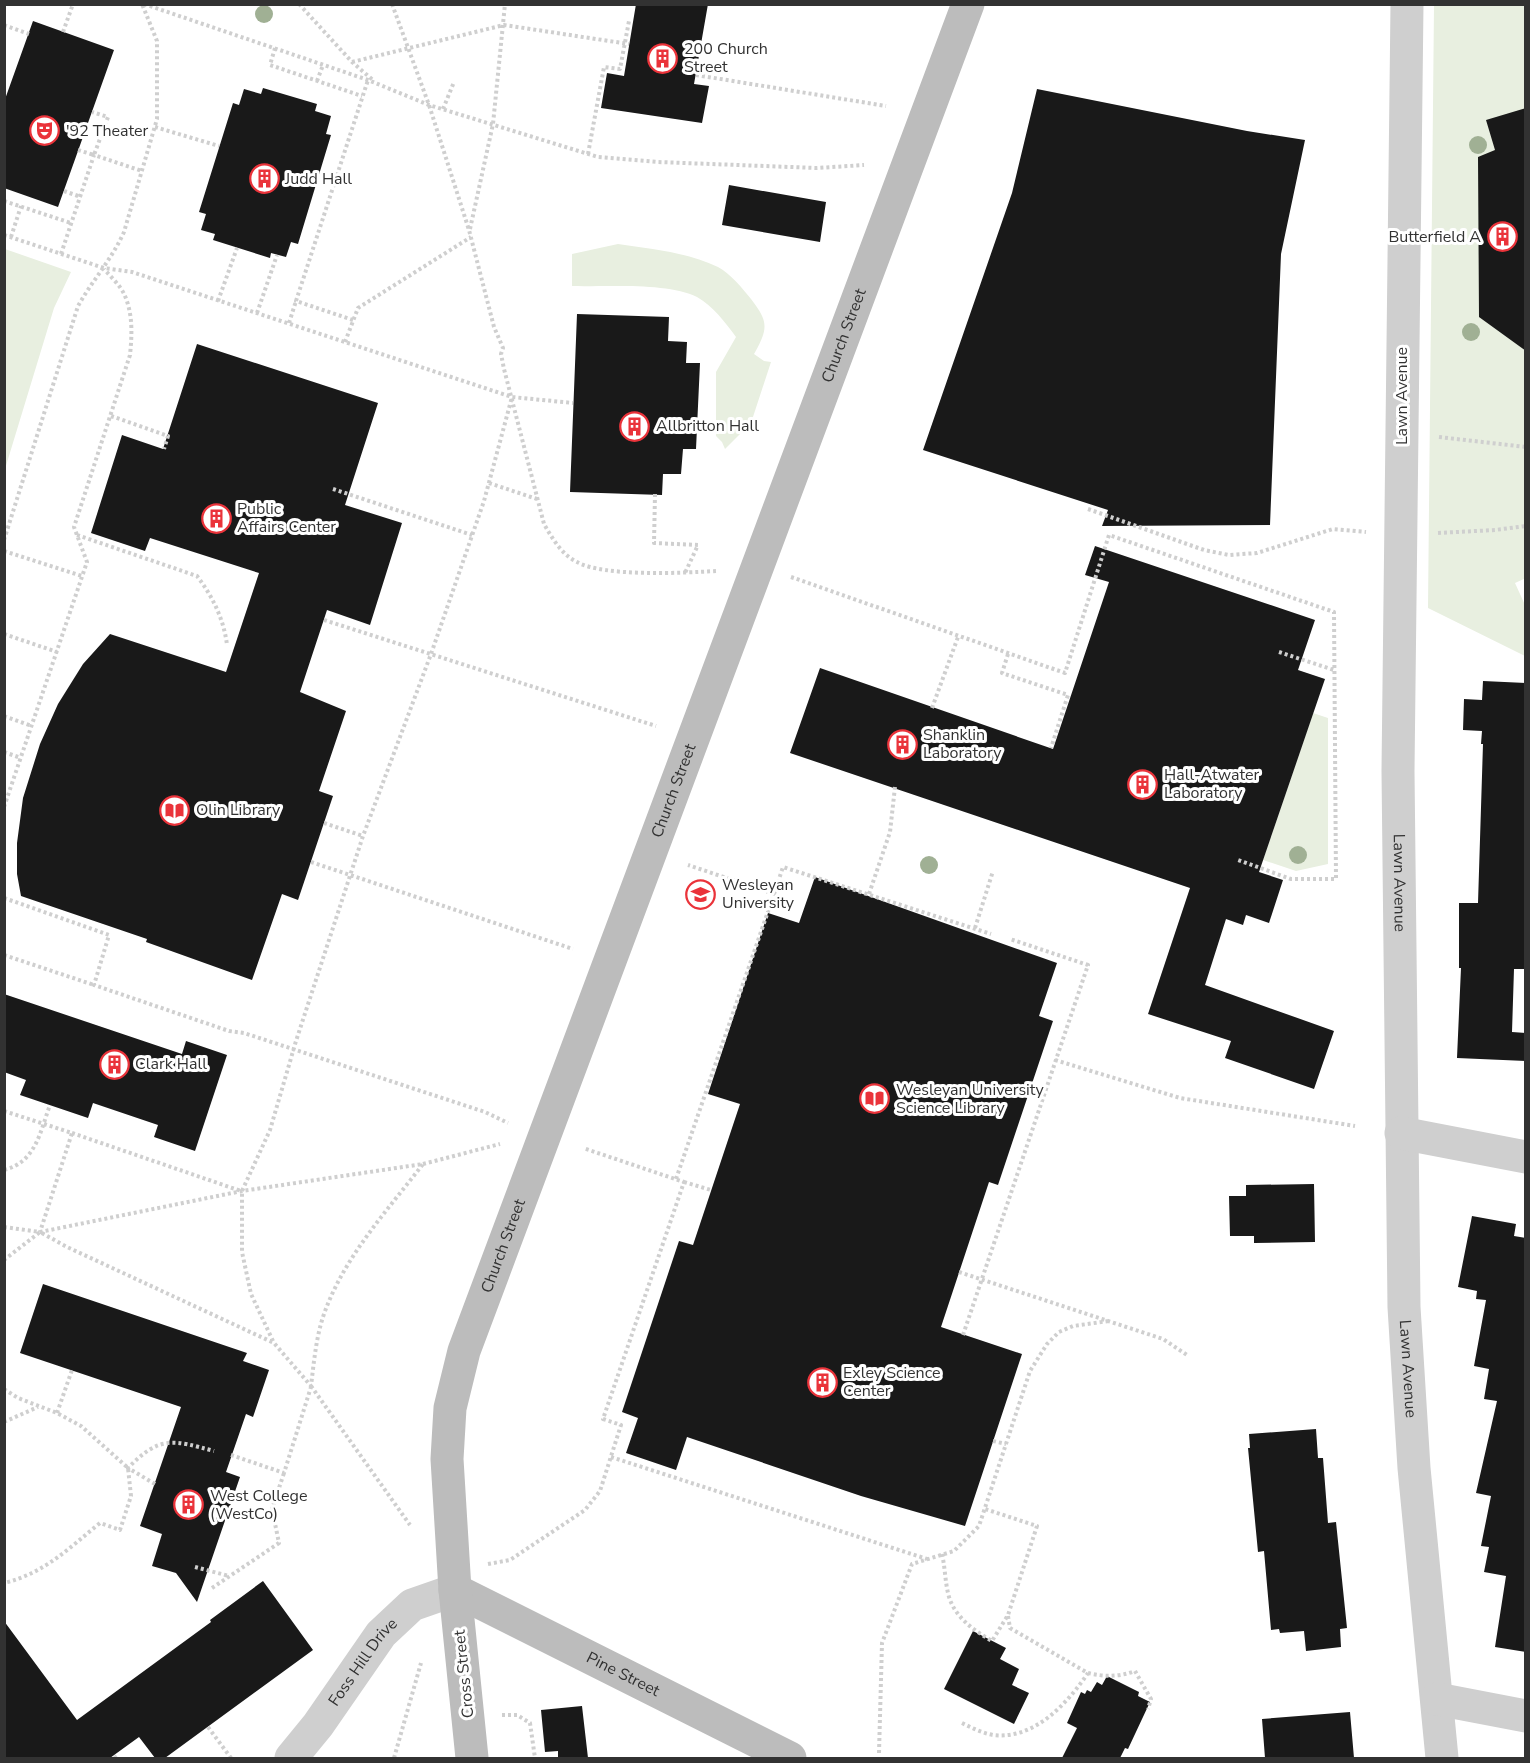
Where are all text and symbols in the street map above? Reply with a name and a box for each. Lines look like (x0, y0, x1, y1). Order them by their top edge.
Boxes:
place label: 200 Church Street (684, 38, 768, 78)
building icon: 200 Church Street (647, 42, 679, 74)
theatre icon: '92 Theater (29, 115, 61, 147)
place label: '92 Theater (66, 120, 149, 142)
building icon: Judd Hall (248, 163, 280, 195)
place label: Judd Hall (284, 168, 352, 190)
building icon: Butterfield A (1486, 221, 1518, 253)
place label: Butterfield A (1388, 226, 1481, 248)
street label: Church Street (816, 285, 872, 386)
street label: Lawn Avenue (1391, 347, 1413, 445)
building icon: Allbritton Hall (619, 410, 651, 442)
place label: Allbritton Hall (656, 415, 759, 437)
place label: Public Affairs Center (237, 498, 336, 538)
building icon: Public Affairs Center (200, 502, 232, 534)
place label: Shanklin Laboratory (923, 724, 1002, 764)
building icon: Shanklin Laboratory (886, 728, 918, 760)
street label: Church Street (646, 740, 701, 841)
place label: Hall-Atwater Laboratory (1164, 764, 1259, 804)
building icon: Hall-Atwater Laboratory (1127, 768, 1159, 800)
library icon: Olin Library (159, 794, 191, 826)
place label: Olin Library (196, 799, 281, 821)
street label: Lawn Avenue (1388, 834, 1411, 932)
place label: Wesleyan University (722, 874, 795, 914)
school or university icon: Wesleyan University (685, 878, 717, 910)
building icon: Clark Hall (98, 1048, 130, 1080)
place label: Clark Hall (135, 1053, 207, 1075)
place label: Wesleyan University Science Library (896, 1079, 1045, 1119)
library icon: Wesleyan University Science Library (859, 1083, 891, 1115)
street label: Church Street (476, 1195, 531, 1296)
street label: Lawn Avenue (1394, 1319, 1422, 1419)
place label: Exley Science Center (843, 1362, 940, 1402)
building icon: Exley Science Center (806, 1366, 838, 1398)
place label: West College (WestCo) (210, 1485, 307, 1525)
building icon: West College (WestCo) (173, 1489, 205, 1521)
street label: Foss Hill Drive (323, 1613, 402, 1711)
street label: Cross Street (448, 1628, 480, 1719)
street label: Pine Street (583, 1647, 664, 1702)

